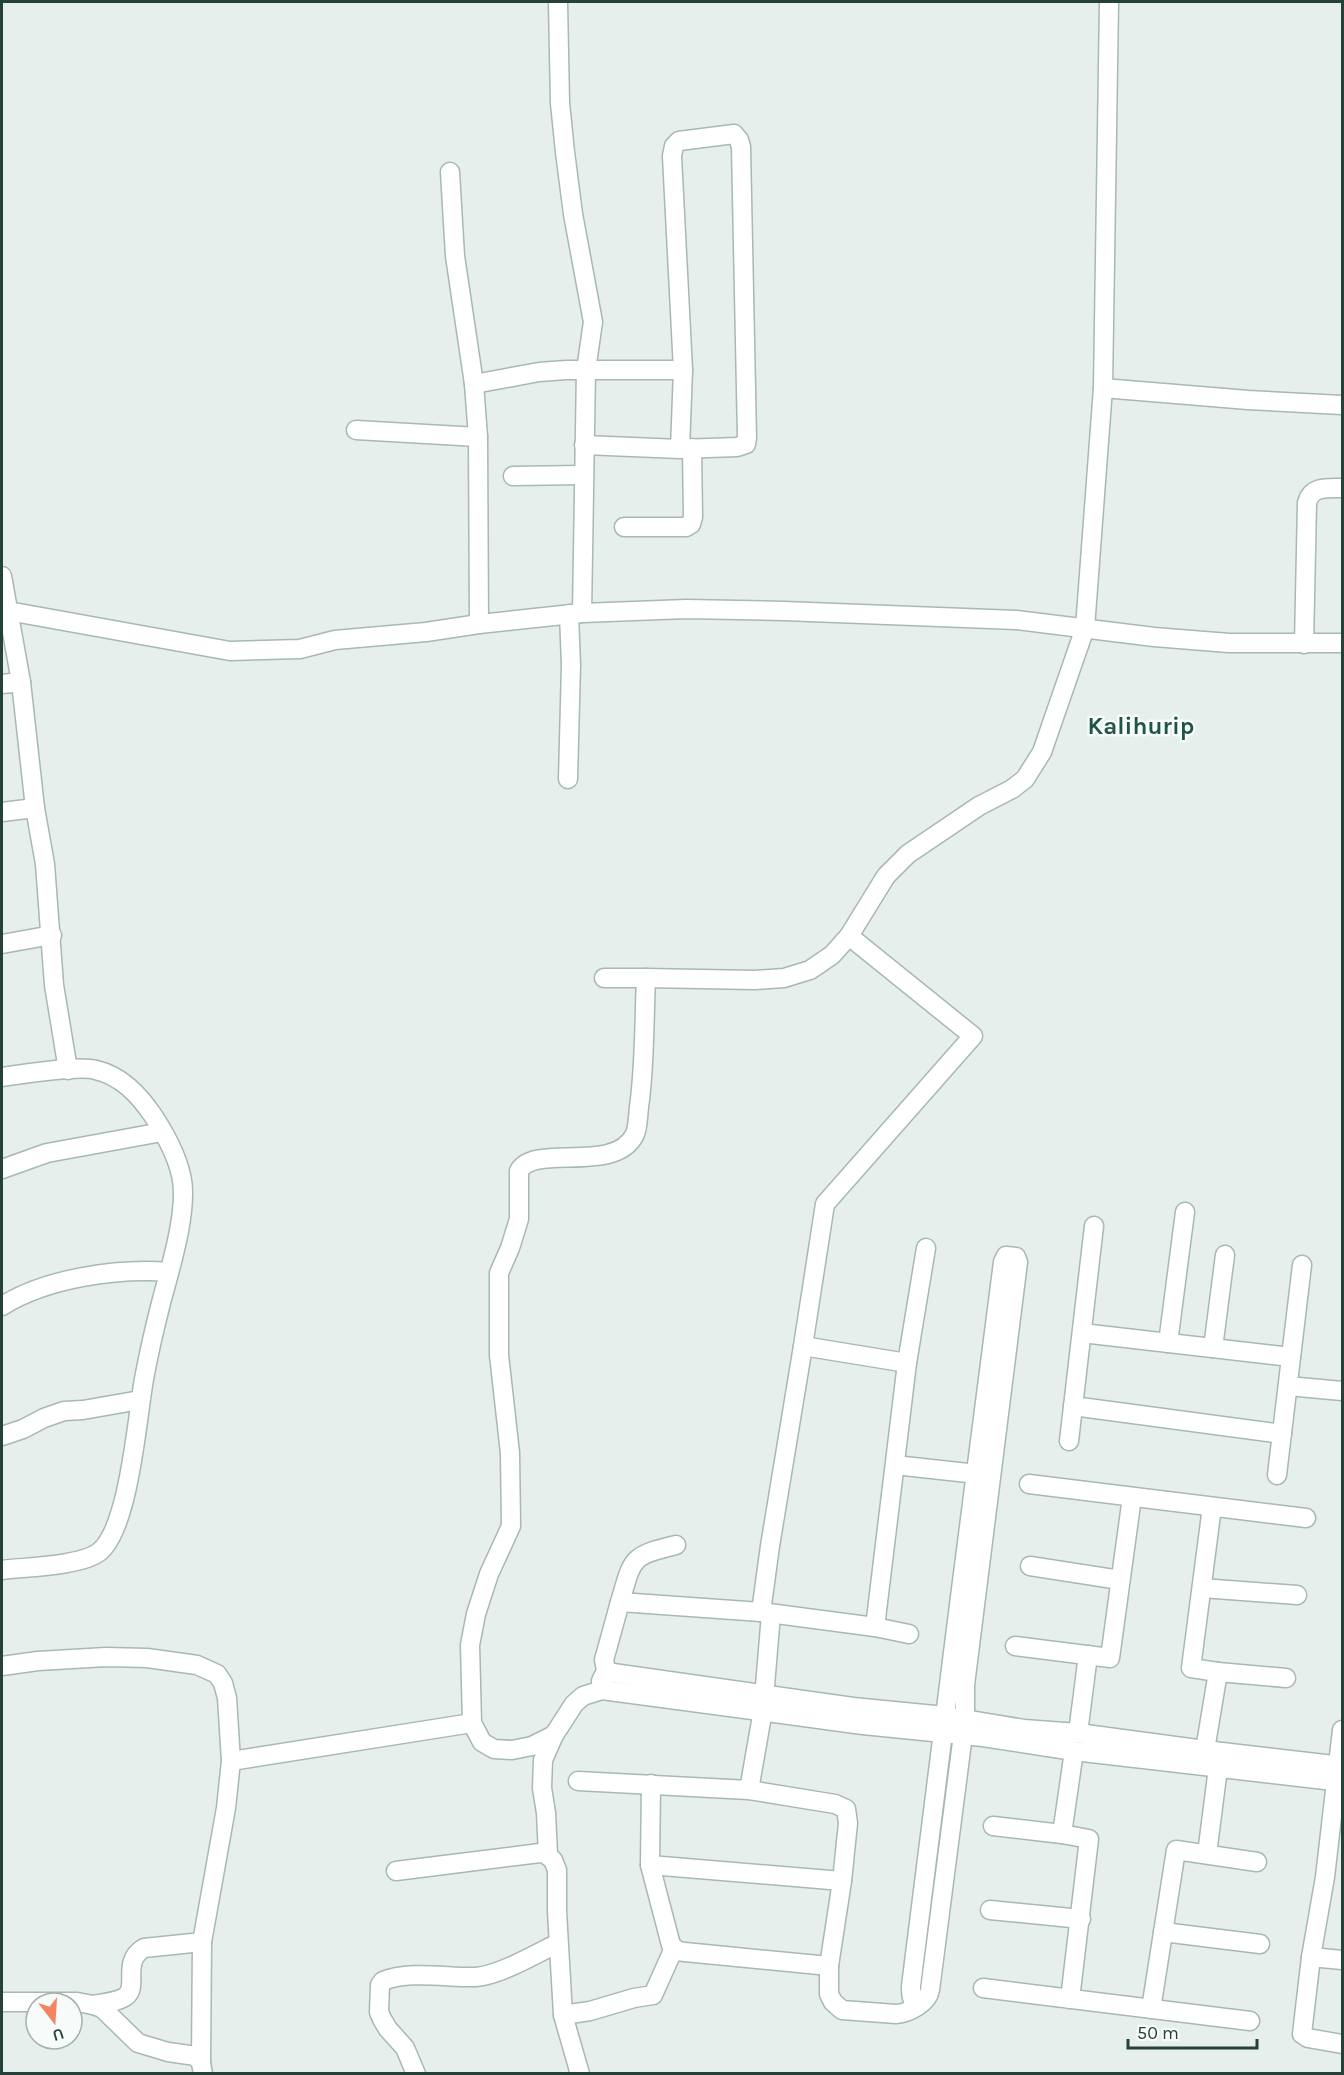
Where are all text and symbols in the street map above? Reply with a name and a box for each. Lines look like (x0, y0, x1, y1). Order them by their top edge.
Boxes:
district label: Kalihurip (1088, 712, 1194, 740)
north arrow (24, 1991, 84, 2051)
scale bar (1128, 2012, 1257, 2050)
text: 50 m (1137, 2022, 1179, 2044)
text: U (50, 2024, 66, 2046)

